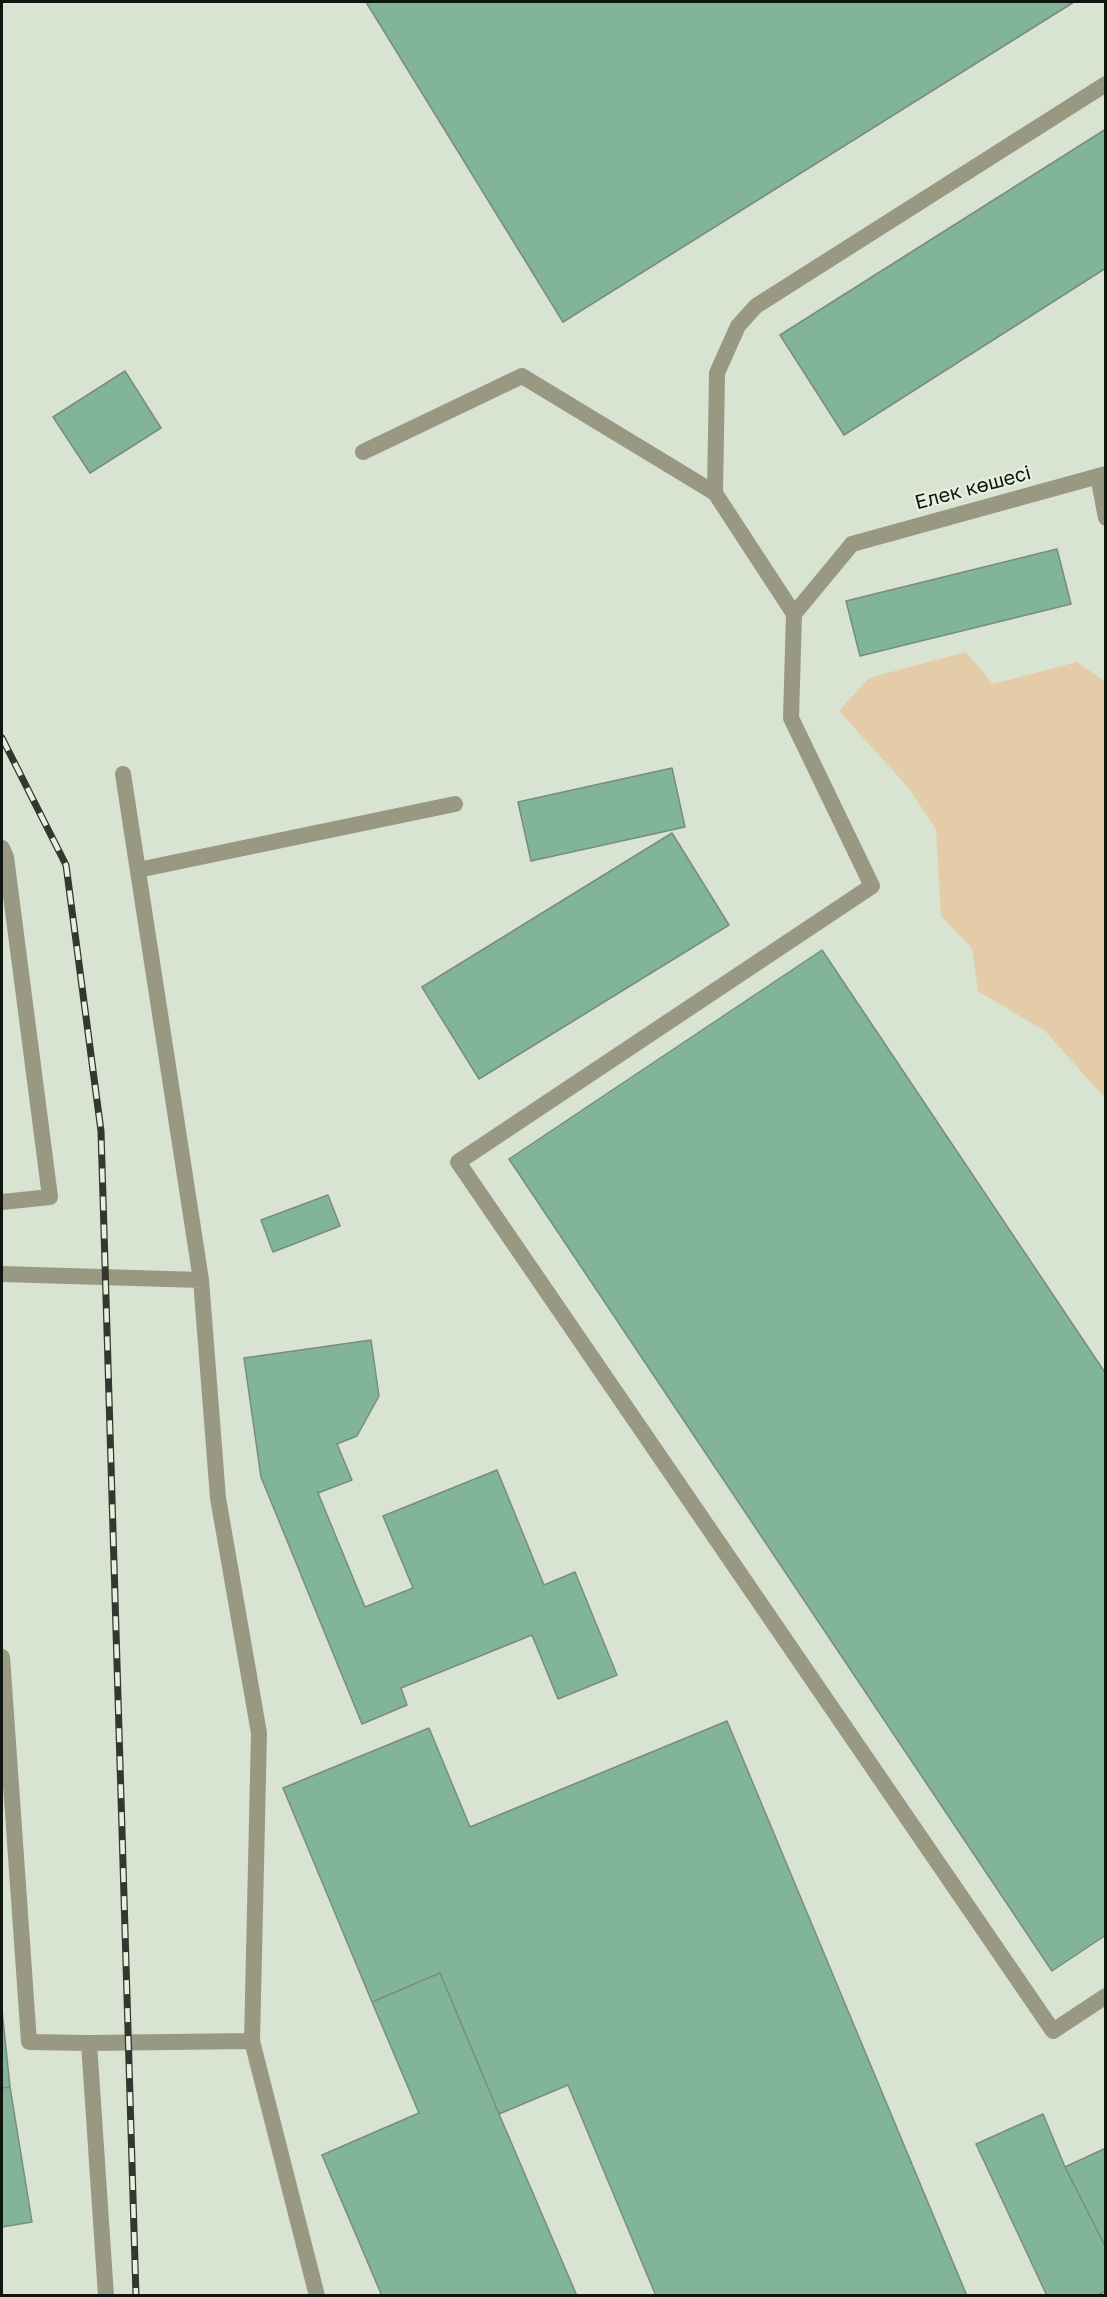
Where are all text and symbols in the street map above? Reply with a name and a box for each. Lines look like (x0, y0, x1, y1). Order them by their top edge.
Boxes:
street label: Елек көшесі (912, 461, 1034, 515)

